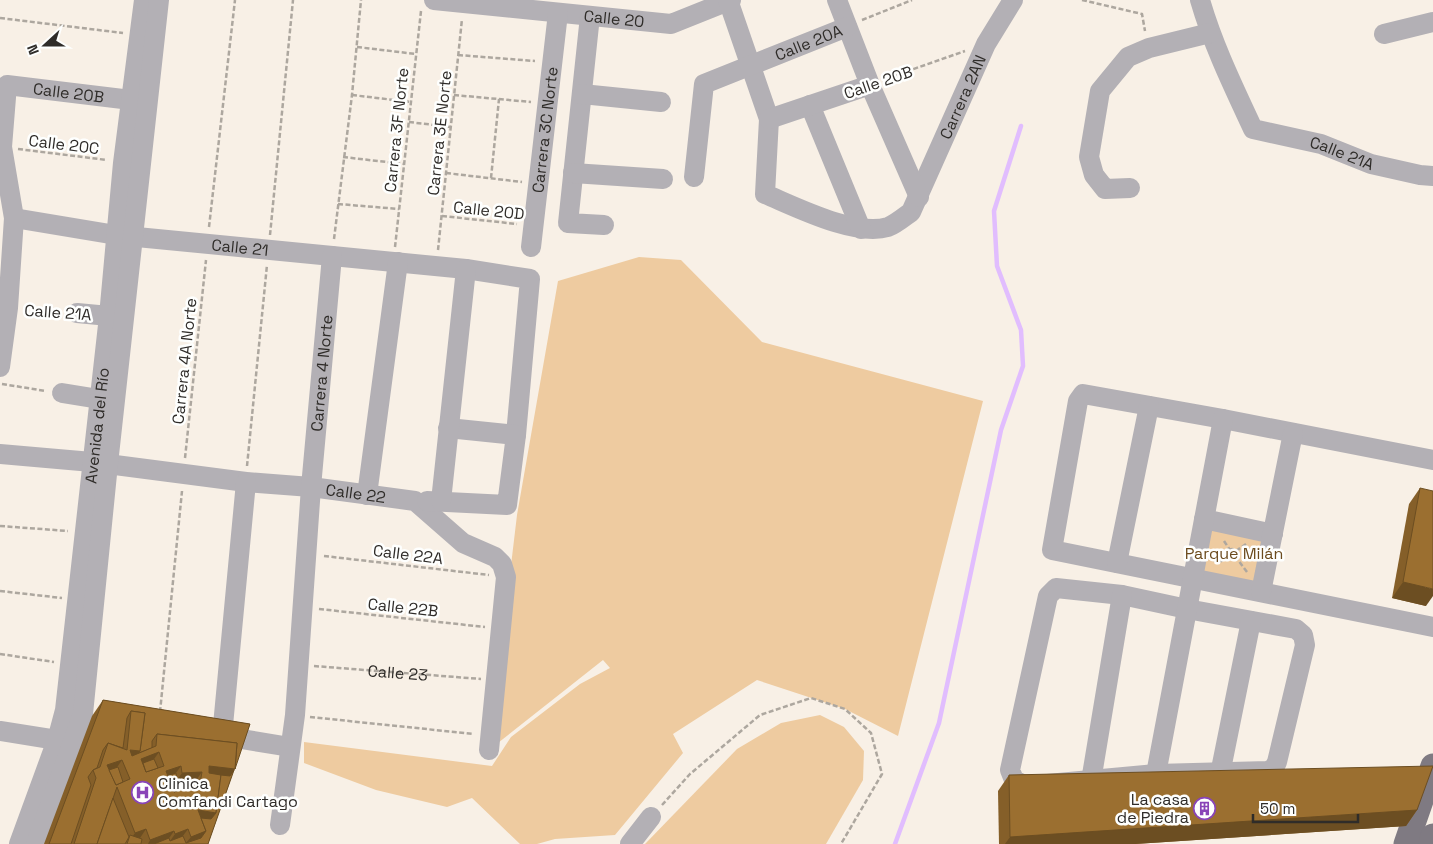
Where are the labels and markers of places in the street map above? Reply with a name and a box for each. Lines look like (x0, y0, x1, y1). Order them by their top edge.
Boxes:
place label: Clinica Comfandi Cartago (158, 773, 298, 812)
hospital icon: Clinica Comfandi Cartago (130, 780, 154, 804)
place label: La casa de Piedra (1117, 789, 1189, 828)
building icon: La casa de Piedra (1193, 796, 1217, 820)

